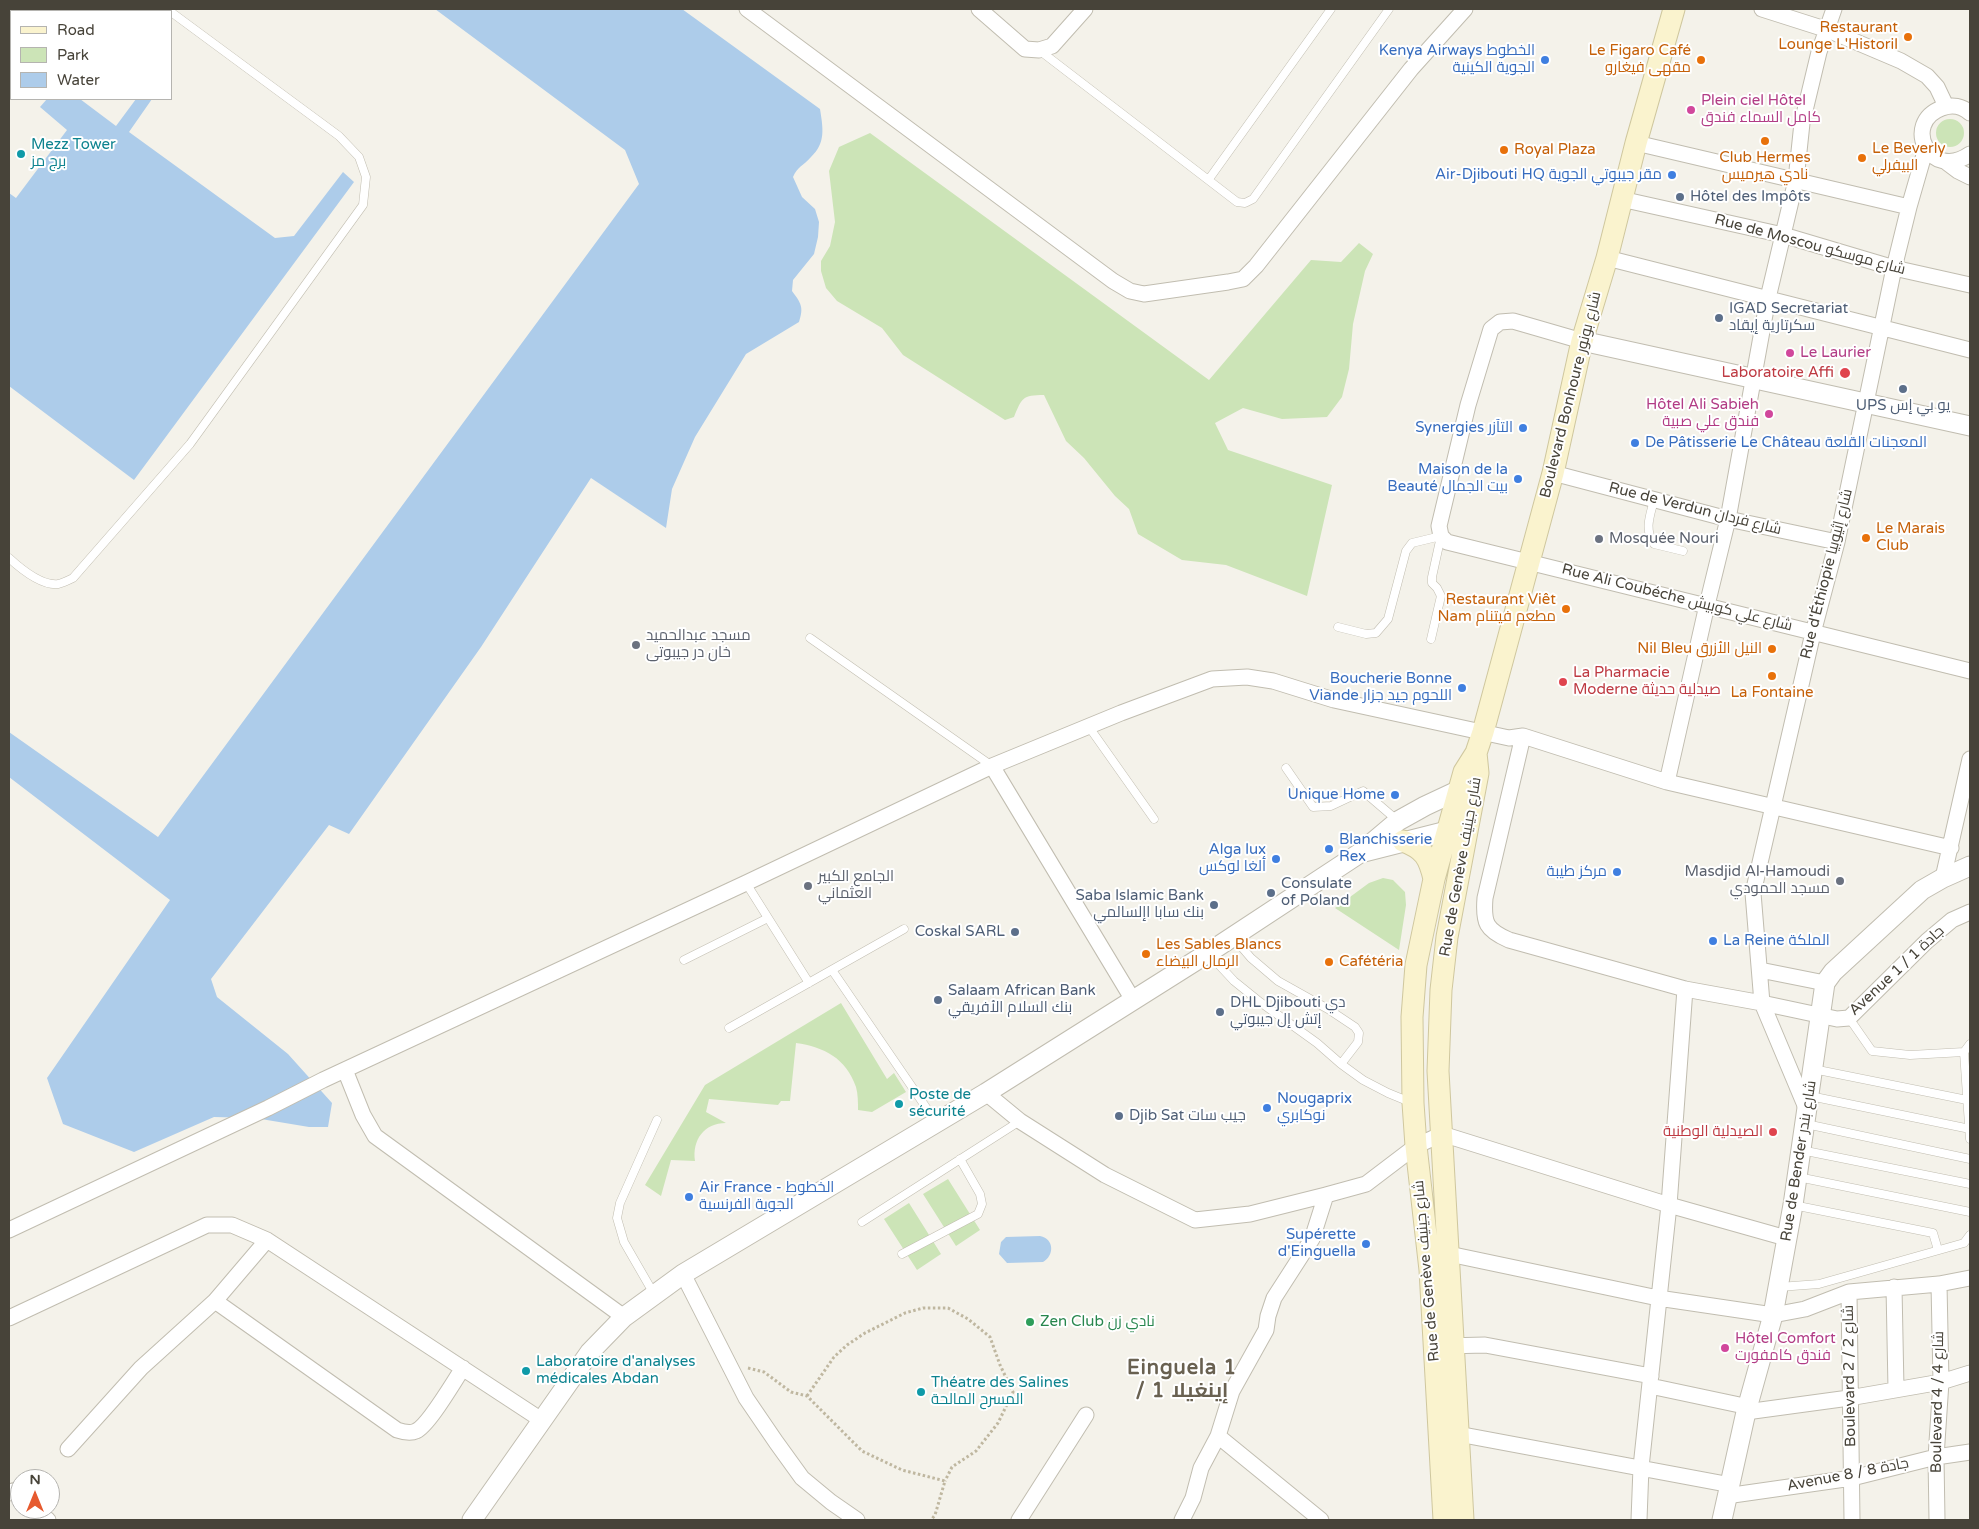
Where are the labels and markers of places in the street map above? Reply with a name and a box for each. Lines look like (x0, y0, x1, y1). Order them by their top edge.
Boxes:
place label: Restaurant Lounge L'Historil (1778, 19, 1898, 54)
marker: Restaurant Lounge L'Historil (1902, 31, 1914, 43)
place label: Kenya Airways الخطوط الجوية الكينية (1379, 42, 1535, 77)
place label: Le Figaro Café مقهى فيغارو (1588, 42, 1691, 77)
marker: Kenya Airways الخطوط الجوية الكينية (1539, 54, 1551, 66)
marker: Le Figaro Café مقهى فيغارو (1695, 54, 1707, 66)
place label: Plein ciel Hôtel كامل السماء فندق (1701, 92, 1821, 127)
marker: Plein ciel Hôtel كامل السماء فندق (1685, 104, 1697, 116)
marker: Club Hermes نادي هيرميس (1759, 135, 1771, 147)
place label: Mezz Tower برج مز (31, 136, 116, 171)
place label: Le Beverly البيفرلي (1872, 140, 1946, 175)
place label: Royal Plaza (1514, 141, 1596, 159)
marker: Royal Plaza (1498, 144, 1510, 156)
marker: Mezz Tower برج مز (15, 148, 27, 160)
place label: Club Hermes نادي هيرميس (1719, 149, 1811, 184)
marker: Le Beverly البيفرلي (1856, 152, 1868, 164)
place label: Air-Djibouti HQ مقر جيبوتي الجوية (1435, 166, 1662, 184)
marker: Air-Djibouti HQ مقر جيبوتي الجوية (1666, 169, 1678, 181)
place label: Hôtel des Impôts (1690, 188, 1810, 206)
marker: Hôtel des Impôts (1674, 191, 1686, 203)
place label: IGAD Secretariat سكرتارية إيقاد (1729, 300, 1848, 335)
marker: IGAD Secretariat سكرتارية إيقاد (1713, 312, 1725, 324)
place label: Le Laurier (1800, 344, 1871, 362)
marker: Le Laurier (1784, 347, 1796, 359)
place label: Laboratoire Affi (1722, 364, 1834, 382)
marker: Laboratoire Affi (1838, 366, 1852, 380)
marker: UPS يو بي إس (1897, 383, 1909, 395)
place label: Hôtel Ali Sabieh فندق علي صبية (1646, 396, 1759, 431)
place label: UPS يو بي إس (1856, 397, 1950, 415)
marker: Hôtel Ali Sabieh فندق علي صبية (1763, 408, 1775, 420)
place label: Synergies التآزر (1415, 419, 1513, 437)
marker: Synergies التآزر (1517, 422, 1529, 434)
place label: De Pâtisserie Le Château المعجنات القلعة (1645, 434, 1927, 452)
marker: De Pâtisserie Le Château المعجنات القلعة (1629, 437, 1641, 449)
place label: Maison de la Beauté بيت الجمال (1387, 461, 1508, 496)
marker: Maison de la Beauté بيت الجمال (1512, 473, 1524, 485)
place label: Le Marais Club (1876, 520, 1945, 555)
place label: Mosquée Nouri (1609, 530, 1719, 548)
marker: Le Marais Club (1860, 532, 1872, 544)
marker: Mosquée Nouri (1593, 533, 1605, 545)
place label: Restaurant Viêt Nam مطعم فيتنام (1438, 591, 1556, 626)
marker: Restaurant Viêt Nam مطعم فيتنام (1560, 603, 1572, 615)
place label: مسجد عبدالحمید خان در جیبوتی (646, 627, 751, 662)
marker: مسجد عبدالحمید خان در جیبوتی (630, 639, 642, 651)
place label: Nil Bleu النيل الأزرق (1637, 640, 1762, 658)
marker: Nil Bleu النيل الأزرق (1766, 643, 1778, 655)
place label: La Pharmacie Moderne صيدلية حديثة (1573, 664, 1721, 699)
place label: Boucherie Bonne Viande اللحوم جيد جزار (1309, 670, 1452, 705)
marker: La Fontaine (1766, 670, 1778, 682)
marker: La Pharmacie Moderne صيدلية حديثة (1557, 676, 1569, 688)
marker: Boucherie Bonne Viande اللحوم جيد جزار (1456, 682, 1468, 694)
place label: La Fontaine (1730, 684, 1814, 702)
place label: Unique Home (1288, 786, 1385, 804)
marker: Unique Home (1389, 789, 1401, 801)
place label: Blanchisserie Rex (1339, 831, 1432, 866)
place label: Alga lux ألغا لوكس (1199, 841, 1266, 876)
marker: Blanchisserie Rex (1323, 843, 1335, 855)
marker: Alga lux ألغا لوكس (1270, 853, 1282, 865)
place label: مركز طيبة (1546, 863, 1607, 881)
place label: Masdjid Al-Hamoudi مسجد الحمودي (1684, 863, 1830, 898)
marker: مركز طيبة (1611, 866, 1623, 878)
place label: الجامع الكبير العثماني (818, 868, 894, 903)
place label: Consulate of Poland (1281, 875, 1352, 910)
marker: Masdjid Al-Hamoudi مسجد الحمودي (1834, 875, 1846, 887)
marker: الجامع الكبير العثماني (802, 880, 814, 892)
place label: Saba Islamic Bank بنك سابا اإلسالمي (1076, 887, 1204, 922)
marker: Consulate of Poland (1265, 887, 1277, 899)
marker: Saba Islamic Bank بنك سابا اإلسالمي (1208, 899, 1220, 911)
place label: Coskal SARL (915, 923, 1005, 941)
marker: Coskal SARL (1009, 926, 1021, 938)
place label: La Reine الملكة (1723, 932, 1830, 950)
marker: La Reine الملكة (1707, 935, 1719, 947)
place label: Les Sables Blancs الرمال البيضاء (1156, 936, 1281, 971)
marker: Les Sables Blancs الرمال البيضاء (1140, 948, 1152, 960)
place label: Cafétéria (1339, 953, 1403, 971)
marker: Cafétéria (1323, 956, 1335, 968)
place label: Salaam African Bank بنك السلام الأفريقي (948, 982, 1096, 1017)
marker: Salaam African Bank بنك السلام الأفريقي (932, 994, 944, 1006)
place label: DHL Djibouti دي إتش إل جيبوتي (1230, 994, 1346, 1029)
marker: DHL Djibouti دي إتش إل جيبوتي (1214, 1006, 1226, 1018)
place label: Poste de sécurité (909, 1086, 971, 1121)
place label: Nougaprix نوكابري (1277, 1090, 1352, 1125)
marker: Poste de sécurité (893, 1098, 905, 1110)
marker: Nougaprix نوكابري (1261, 1102, 1273, 1114)
place label: Djib Sat جيب سات (1129, 1107, 1246, 1125)
marker: Djib Sat جيب سات (1113, 1110, 1125, 1122)
place label: الصيدلية الوطنية (1663, 1123, 1763, 1141)
marker: الصيدلية الوطنية (1767, 1126, 1779, 1138)
place label: Air France - الخطوط الجوية الفرنسية (699, 1179, 834, 1214)
marker: Air France - الخطوط الجوية الفرنسية (683, 1191, 695, 1203)
place label: Supérette d'Einguella (1278, 1226, 1356, 1261)
marker: Supérette d'Einguella (1360, 1238, 1372, 1250)
place label: Zen Club نادي زن (1040, 1313, 1155, 1331)
marker: Zen Club نادي زن (1024, 1316, 1036, 1328)
place label: Hôtel Comfort فندق كامفورت (1735, 1330, 1836, 1365)
marker: Hôtel Comfort فندق كامفورت (1719, 1342, 1731, 1354)
place label: Laboratoire d'analyses médicales Abdan (536, 1353, 696, 1388)
marker: Laboratoire d'analyses médicales Abdan (520, 1365, 532, 1377)
place label: Théatre des Salines المسرح المالحة (931, 1374, 1069, 1409)
marker: Théatre des Salines المسرح المالحة (915, 1386, 927, 1398)

